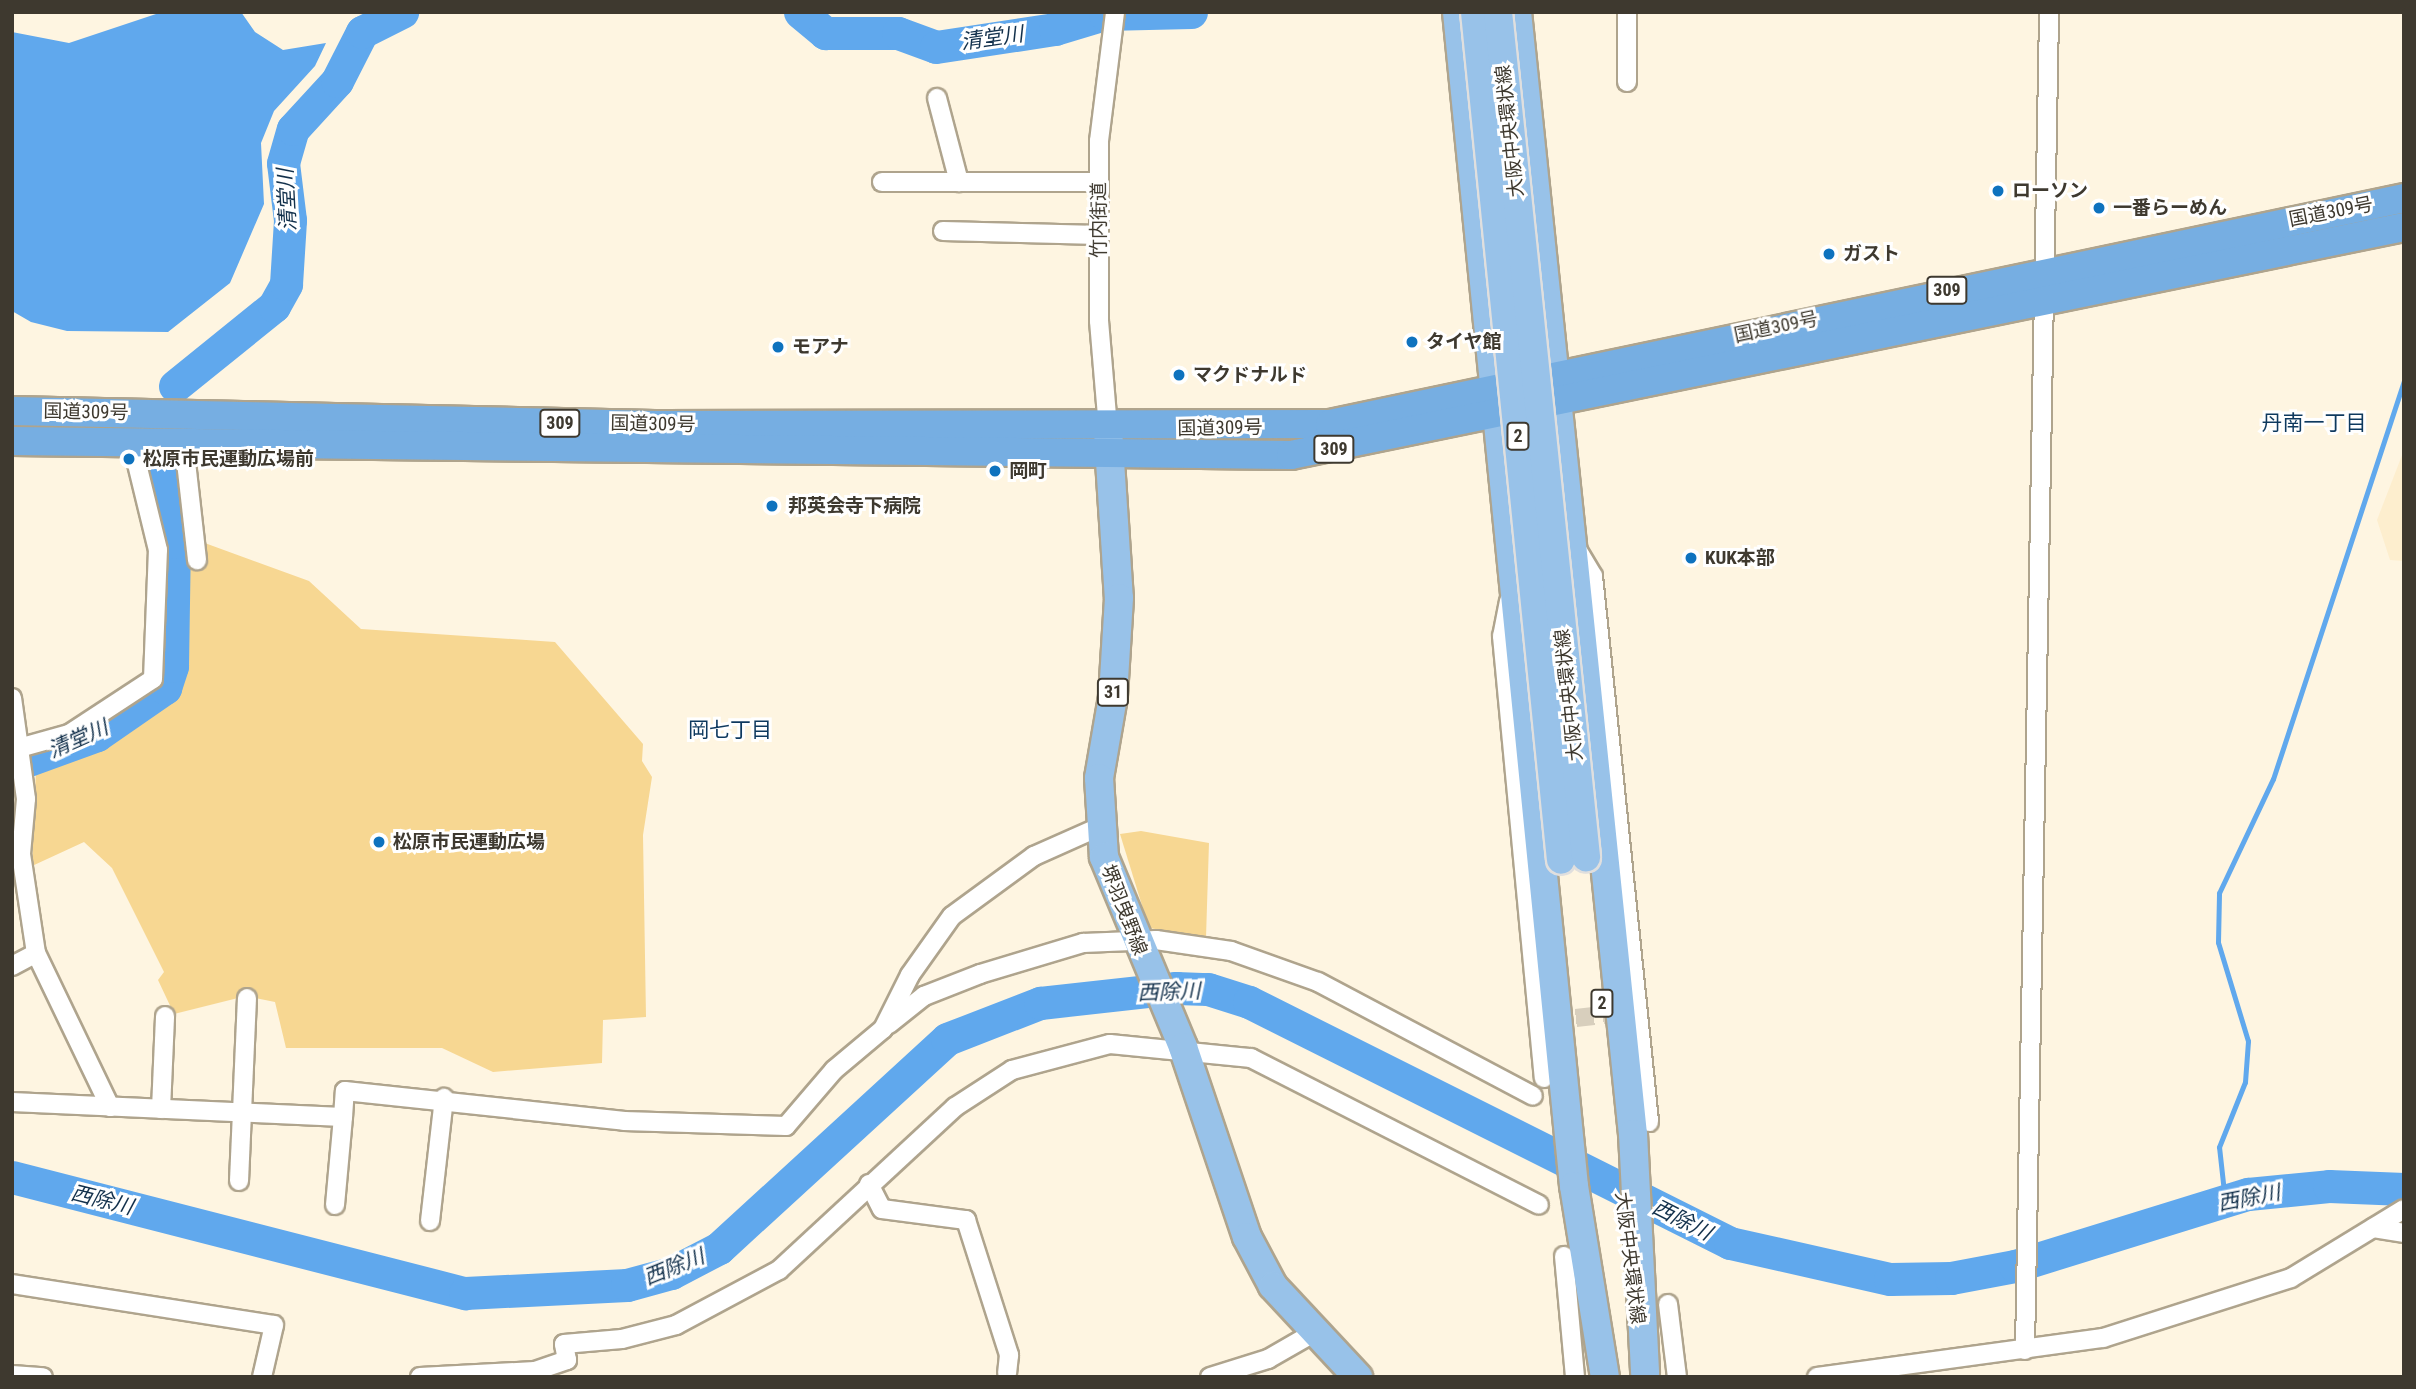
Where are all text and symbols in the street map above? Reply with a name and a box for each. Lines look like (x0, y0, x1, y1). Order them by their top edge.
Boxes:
water label: 清堂川 (959, 21, 1025, 55)
street label: 大阪中央環状線 (1492, 64, 1528, 198)
water label: 清堂川 (273, 168, 301, 232)
place label: ローソン (2012, 180, 2088, 202)
street label: 竹内街道 (1088, 182, 1110, 258)
marker: ローソン (1990, 183, 2006, 199)
street label: 国道309号 (2287, 193, 2375, 231)
place label: 一番らーめん (2113, 197, 2227, 219)
marker: 一番らーめん (2091, 200, 2107, 216)
place label: ガスト (1843, 243, 1900, 265)
marker: ガスト (1821, 246, 1837, 262)
road number: 309 (1926, 276, 1968, 304)
street label: 国道309号 (1732, 307, 1820, 347)
place label: タイヤ館 (1426, 331, 1502, 353)
marker: タイヤ館 (1404, 334, 1420, 350)
place label: モアナ (792, 336, 849, 358)
marker: モアナ (770, 339, 786, 355)
place label: マクドナルド (1193, 364, 1307, 386)
marker: マクドナルド (1171, 367, 1187, 383)
street label: 国道309号 (43, 400, 129, 424)
road number: 309 (539, 408, 581, 438)
district label: 丹南一丁目 (2262, 410, 2366, 436)
street label: 国道309号 (610, 412, 696, 436)
street label: 国道309号 (1177, 416, 1263, 440)
road number: 2 (1506, 422, 1530, 450)
road number: 309 (1313, 434, 1355, 463)
place label: 松原市民運動広場前 (143, 448, 314, 470)
marker: 松原市民運動広場前 (121, 451, 137, 467)
place label: 岡町 (1009, 460, 1047, 482)
marker: 岡町 (987, 463, 1003, 479)
place label: 邦英会寺下病院 (788, 495, 921, 517)
marker: 邦英会寺下病院 (762, 496, 782, 516)
place label: KUK本部 (1705, 547, 1775, 569)
marker: KUK本部 (1683, 550, 1699, 566)
street label: 大阪中央環状線 (1551, 628, 1587, 762)
road number: 31 (1096, 678, 1130, 706)
water label: 清堂川 (44, 715, 112, 763)
district label: 岡七丁目 (688, 717, 772, 743)
place label: 松原市民運動広場 (393, 831, 545, 853)
marker: 松原市民運動広場 (371, 834, 387, 850)
street label: 堺羽曳野線 (1096, 862, 1152, 958)
water label: 西除川 (1137, 978, 1201, 1006)
road number: 2 (1590, 988, 1614, 1018)
water label: 西除川 (68, 1180, 136, 1220)
water label: 西除川 (2216, 1180, 2282, 1216)
street label: 大阪中央環状線 (1611, 1191, 1649, 1325)
water label: 西除川 (1648, 1194, 1716, 1246)
water label: 西除川 (640, 1244, 708, 1290)

